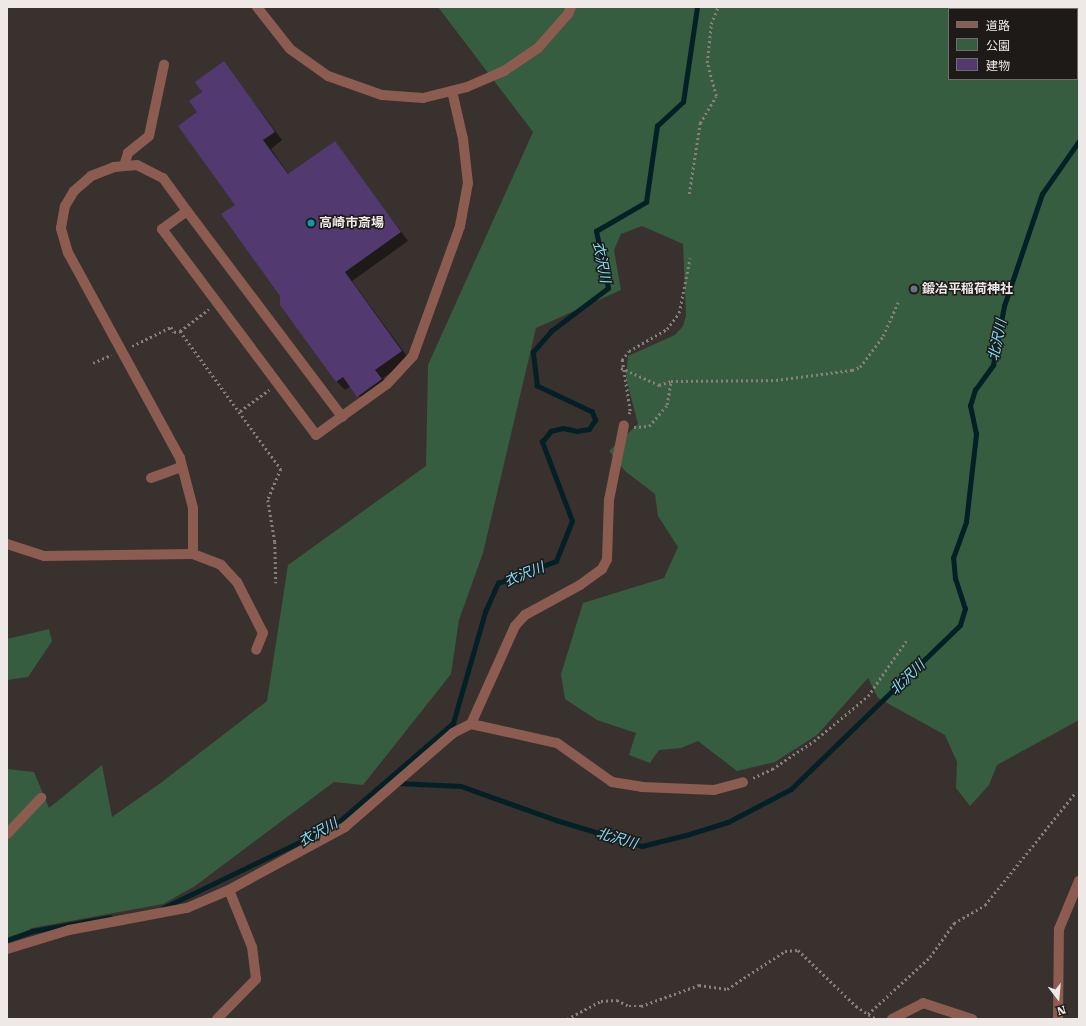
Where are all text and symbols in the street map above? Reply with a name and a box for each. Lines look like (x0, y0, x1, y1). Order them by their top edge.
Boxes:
legend (948, 8, 1078, 80)
text: 道路 (986, 19, 1010, 33)
text: 公園 (986, 39, 1010, 53)
text: 建物 (986, 59, 1010, 73)
place label: 高崎市斎場 (319, 215, 384, 231)
marker: 高崎市斎場 (306, 218, 316, 228)
water label: 衣沢川 (590, 240, 614, 284)
place label: 鍛冶平稲荷神社 (922, 281, 1013, 297)
marker: 鍛冶平稲荷神社 (909, 284, 919, 294)
water label: 北沢川 (984, 318, 1010, 362)
water label: 衣沢川 (501, 558, 547, 590)
water label: 北沢川 (886, 656, 928, 698)
water label: 衣沢川 (296, 814, 340, 850)
water label: 北沢川 (594, 824, 640, 852)
north arrow (1038, 978, 1078, 1018)
text: N (1056, 1003, 1067, 1017)

